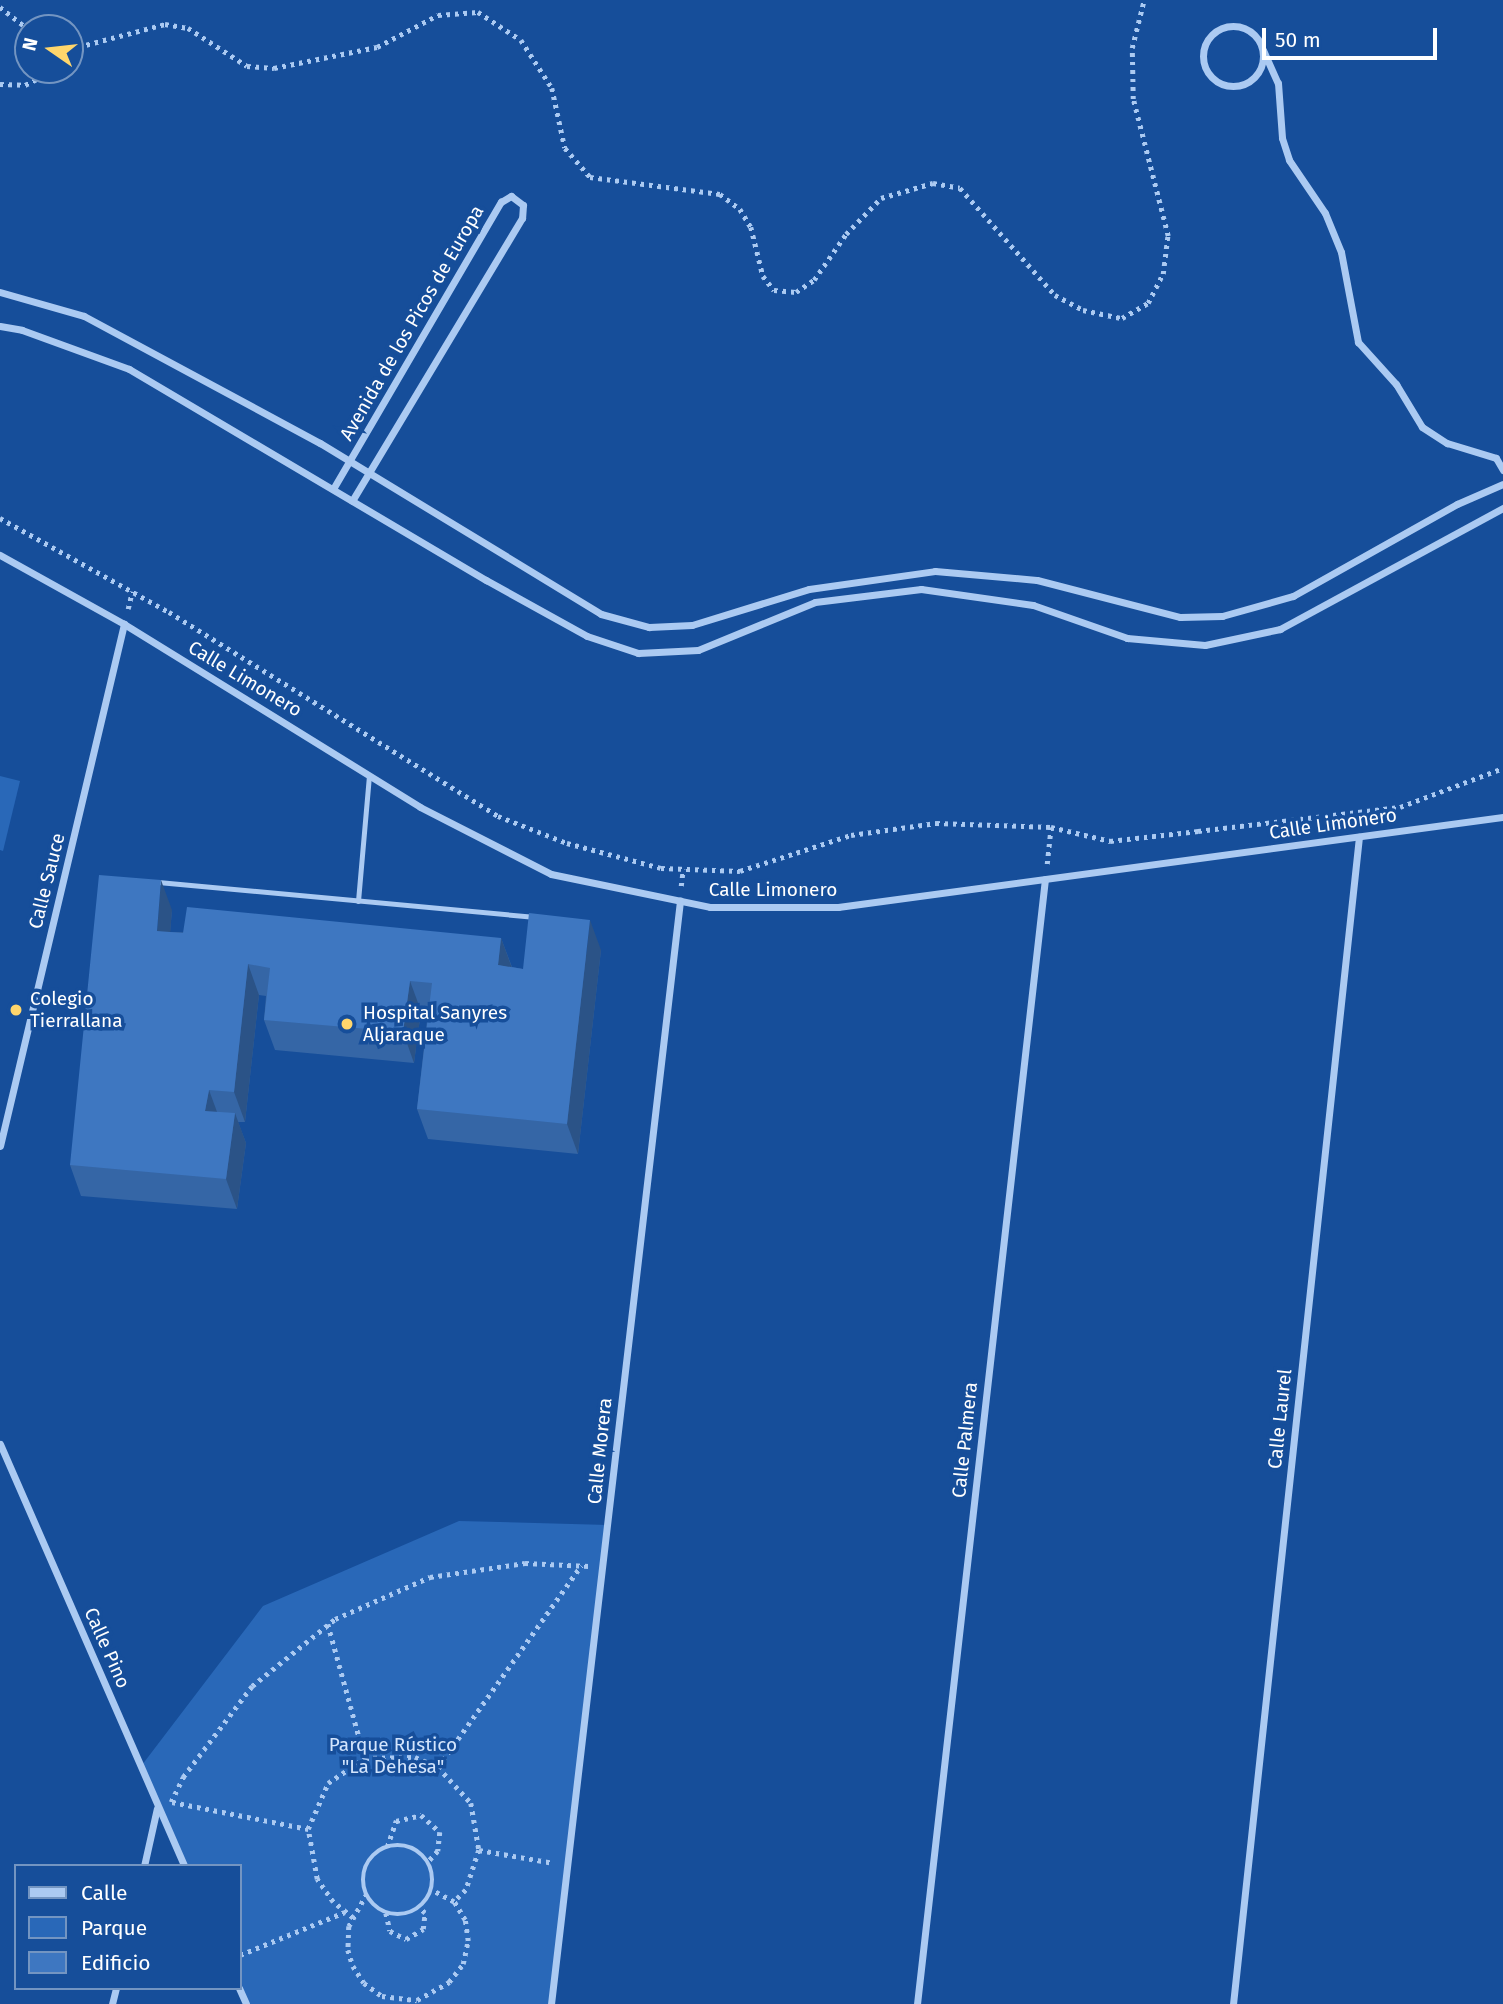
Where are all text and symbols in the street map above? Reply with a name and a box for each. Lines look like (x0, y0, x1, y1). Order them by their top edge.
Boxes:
north arrow (14, 14, 84, 84)
scale bar (1265, 14, 1440, 58)
text: 50 m (1275, 27, 1321, 53)
text: N (17, 35, 43, 53)
street label: Avenida de los Picos de Europa (335, 201, 489, 445)
street label: Calle Limonero (184, 636, 306, 722)
street label: Calle Limonero (1268, 804, 1398, 844)
street label: Calle Sauce (24, 831, 70, 931)
street label: Calle Limonero (709, 879, 837, 901)
place label: Colegio Tierrallana (30, 988, 123, 1032)
marker: Colegio Tierrallana (8, 1002, 24, 1018)
place label: Hospital Sanyres Aljaraque (363, 1002, 507, 1046)
marker: Hospital Sanyres Aljaraque (337, 1014, 357, 1034)
street label: Calle Laurel (1263, 1368, 1297, 1470)
street label: Calle Palmera (948, 1381, 982, 1499)
street label: Calle Morera (583, 1397, 617, 1505)
street label: Calle Pino (79, 1604, 135, 1692)
park label: Parque Rústico "La Dehesa" (329, 1734, 457, 1778)
legend (14, 1864, 242, 1990)
text: Calle (81, 1880, 127, 1906)
text: Parque (81, 1915, 147, 1941)
text: Edificio (81, 1950, 151, 1976)

